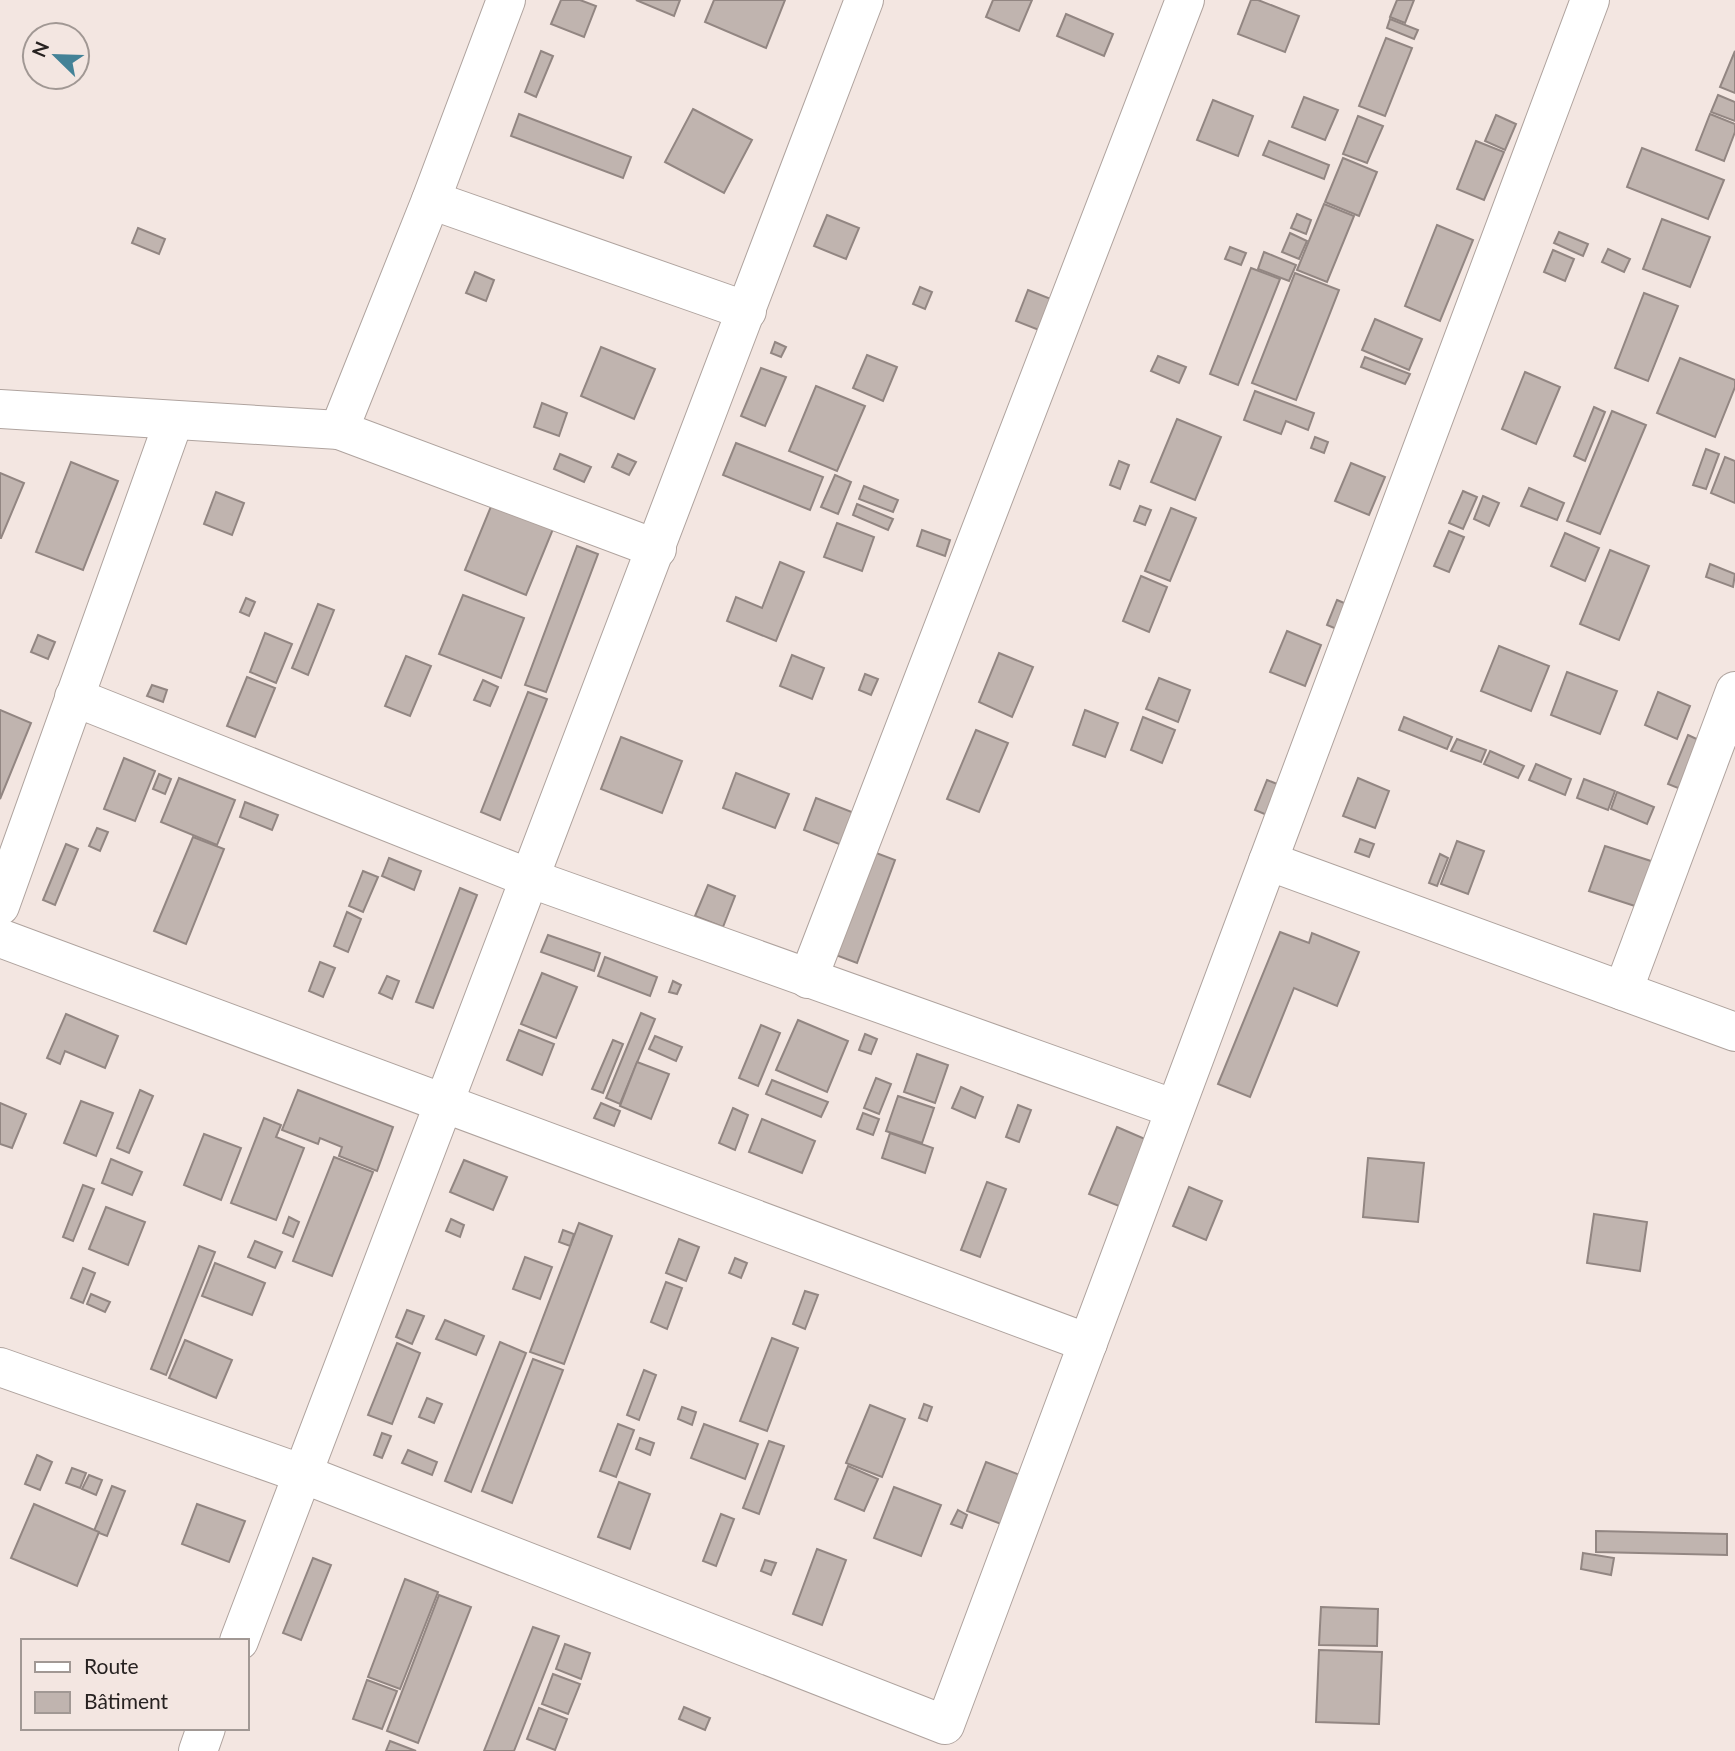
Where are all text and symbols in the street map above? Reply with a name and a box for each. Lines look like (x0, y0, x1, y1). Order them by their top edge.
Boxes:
north arrow (21, 21, 91, 91)
text: N (26, 38, 53, 60)
legend (21, 1639, 248, 1730)
text: Route (84, 1653, 139, 1678)
text: Bâtiment (84, 1688, 169, 1713)

